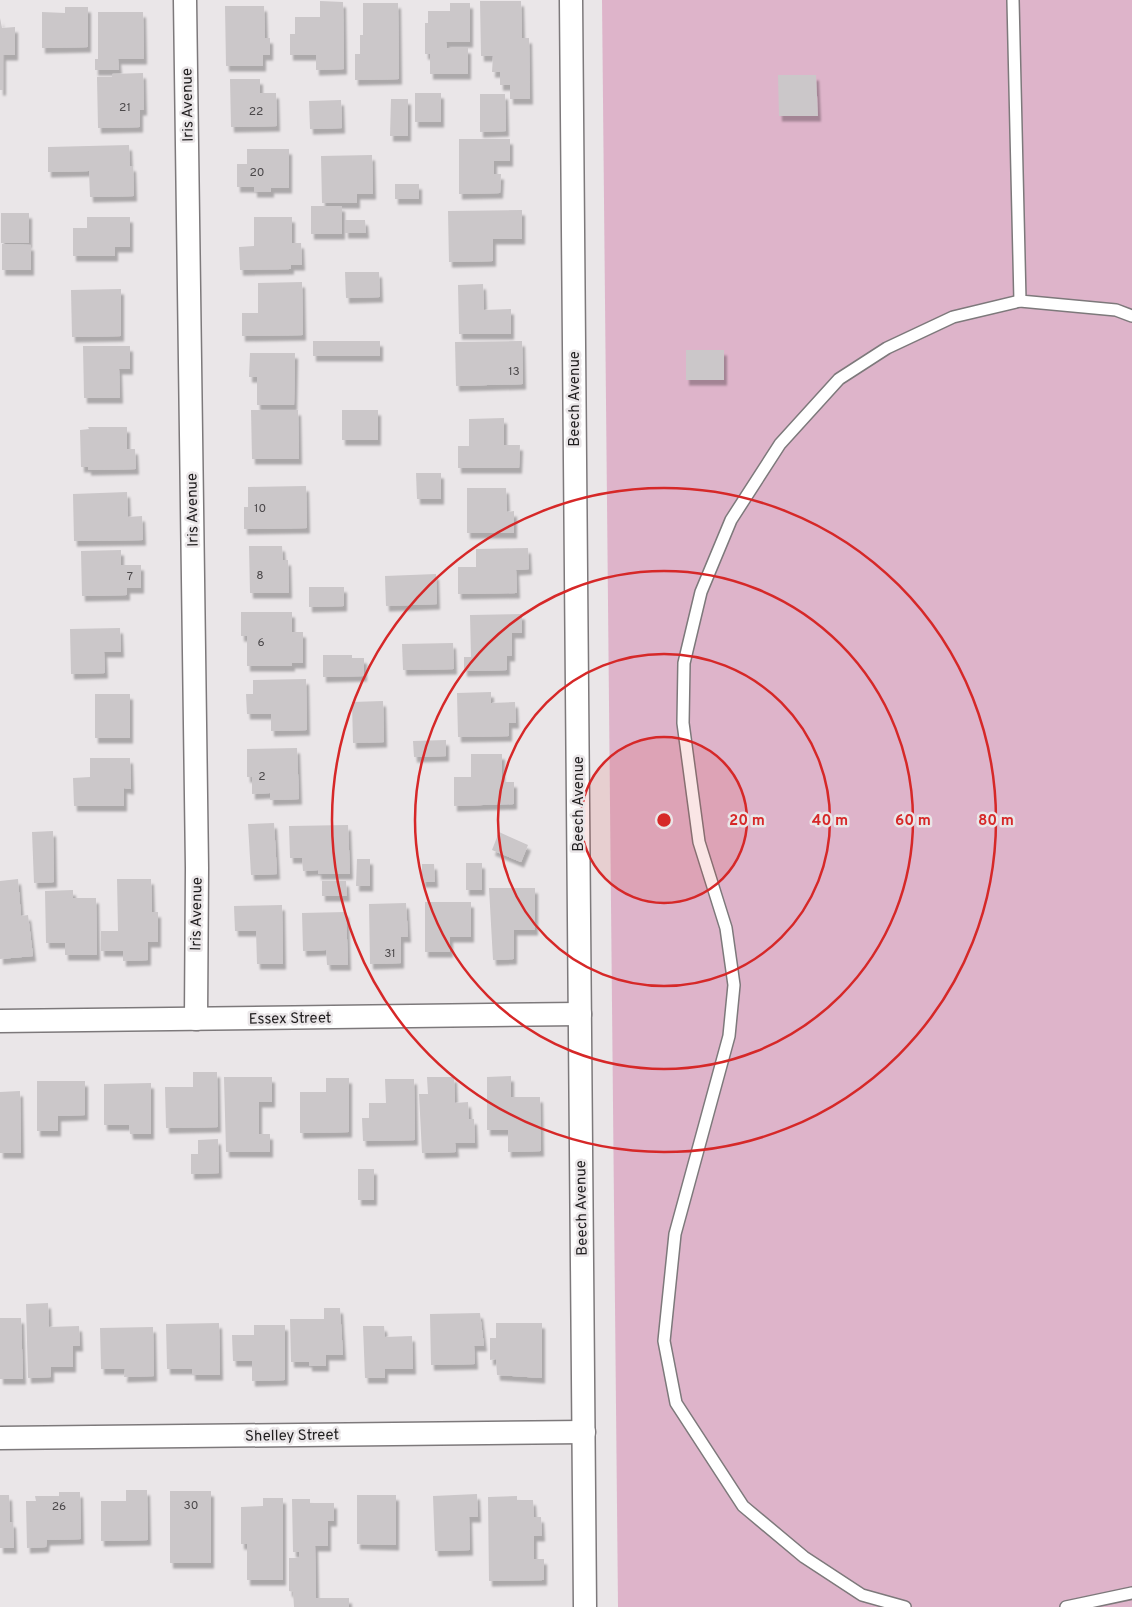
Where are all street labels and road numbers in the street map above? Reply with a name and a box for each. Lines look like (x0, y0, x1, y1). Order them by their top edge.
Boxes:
street label: Iris Avenue (178, 68, 199, 142)
street label: Beech Avenue (566, 351, 585, 447)
street label: Iris Avenue (183, 473, 204, 547)
street label: Beech Avenue (570, 756, 589, 852)
street label: Iris Avenue (187, 877, 208, 951)
street label: Essex Street (248, 1009, 332, 1030)
street label: Beech Avenue (572, 1160, 593, 1256)
street label: Shelley Street (245, 1426, 339, 1447)

